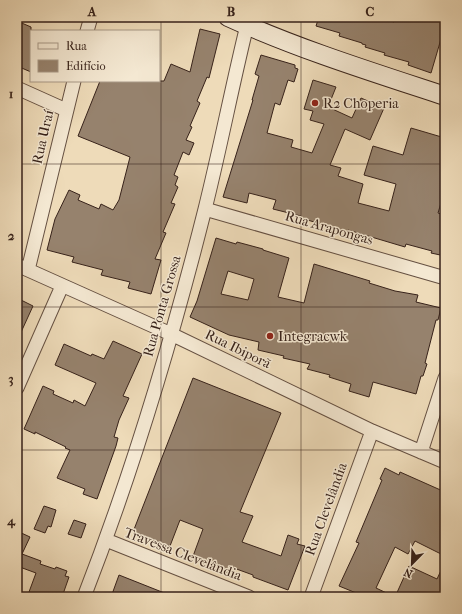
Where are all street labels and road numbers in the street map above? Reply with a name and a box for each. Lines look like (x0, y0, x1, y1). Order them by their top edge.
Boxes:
street label: Rua Uraí (29, 108, 58, 166)
street label: Rua Arapongas (283, 207, 375, 249)
street label: Rua Ponta Grossa (139, 253, 185, 359)
street label: Rua Ibiporã (202, 326, 274, 372)
street label: Rua Clevelândia (301, 460, 351, 558)
street label: Travessa Clevelândia (122, 524, 245, 584)

